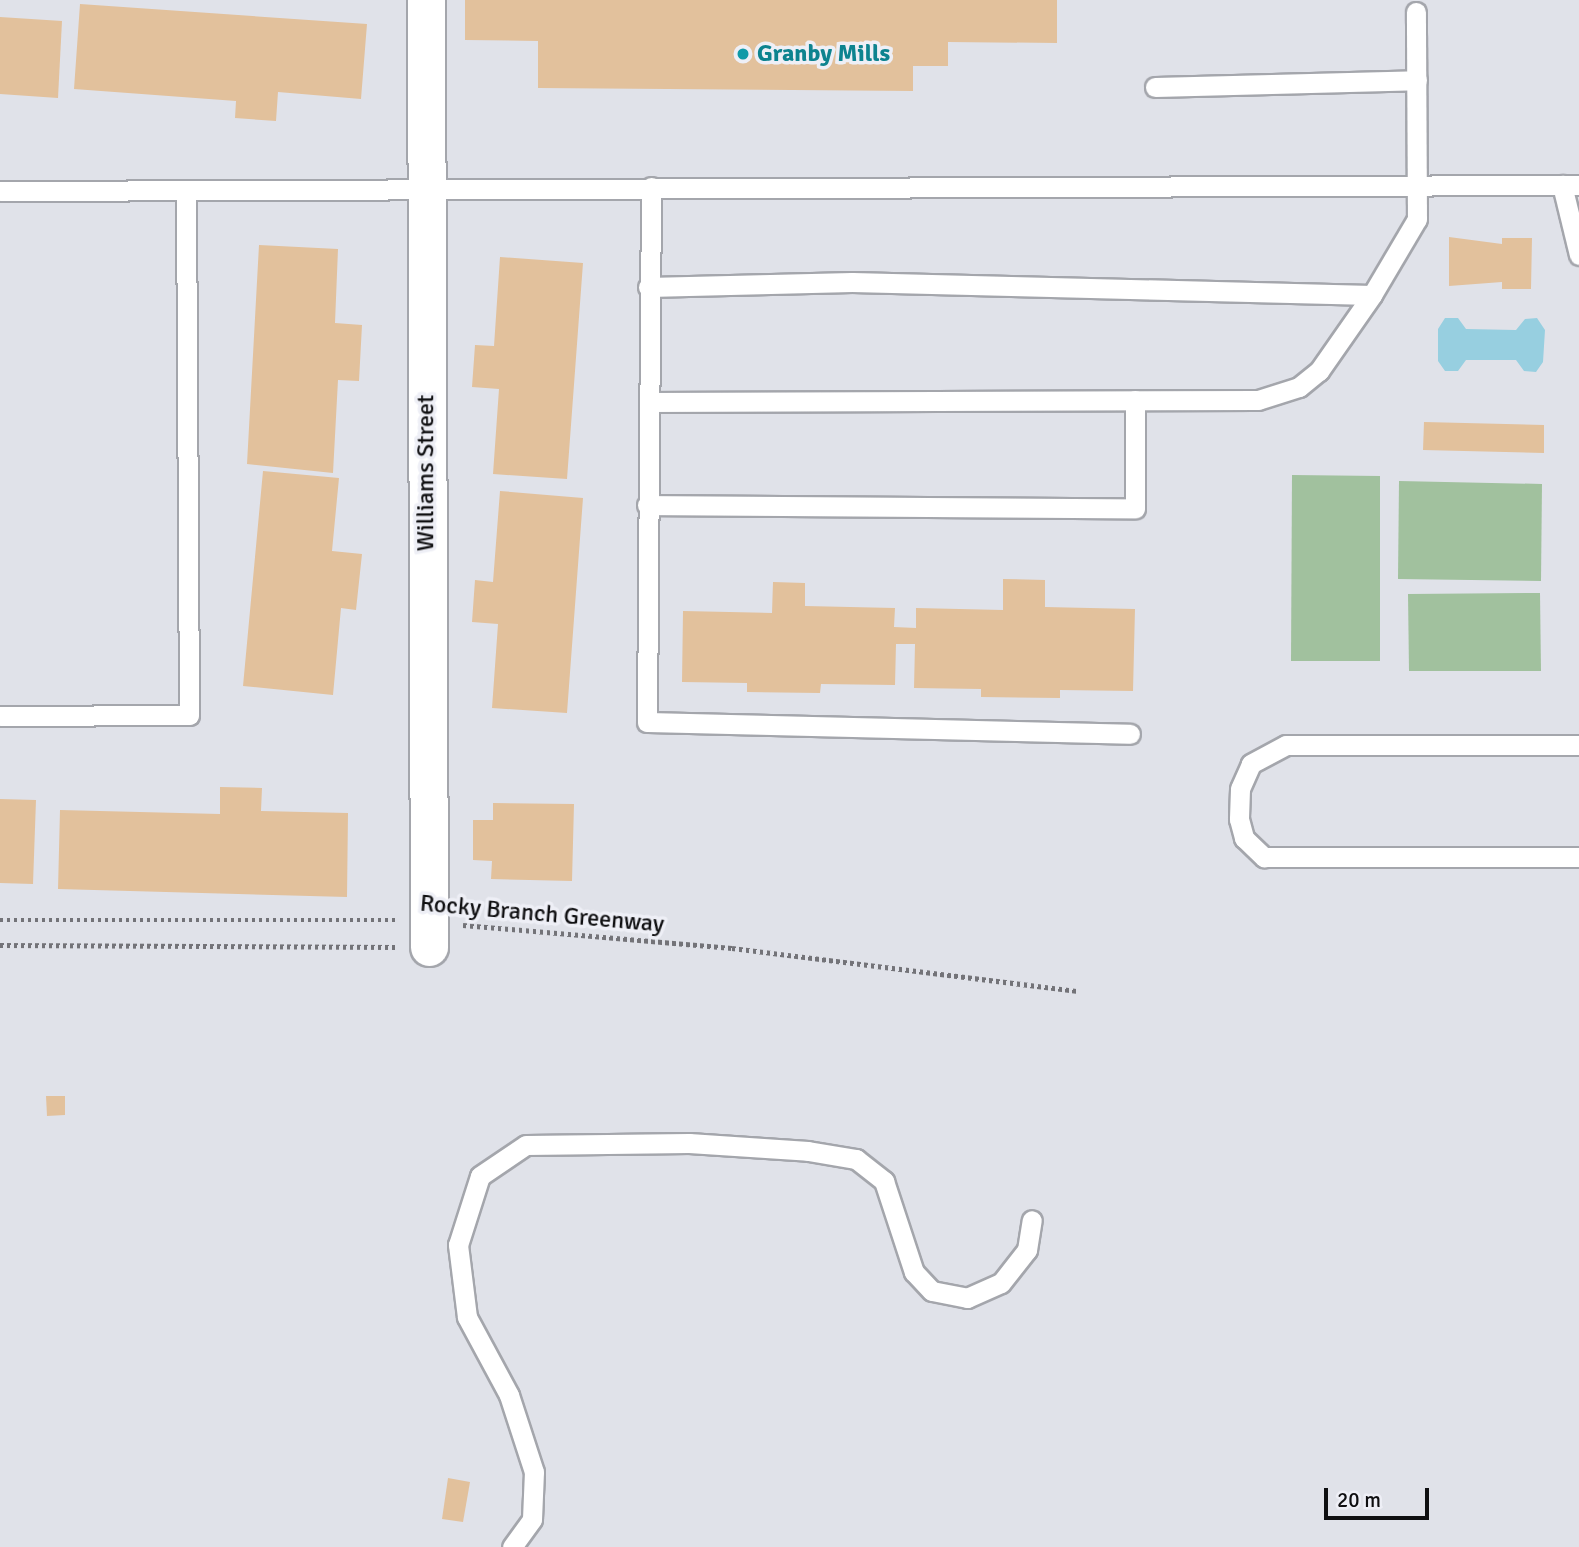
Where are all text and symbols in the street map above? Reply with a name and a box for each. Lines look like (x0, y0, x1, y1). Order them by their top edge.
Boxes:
place label: Granby Mills (757, 40, 890, 68)
marker: Granby Mills (735, 46, 751, 62)
street label: Williams Street (412, 395, 440, 551)
street label: Rocky Branch Greenway (419, 889, 665, 939)
scale bar (1327, 1474, 1432, 1518)
text: 20 m (1337, 1487, 1381, 1513)

